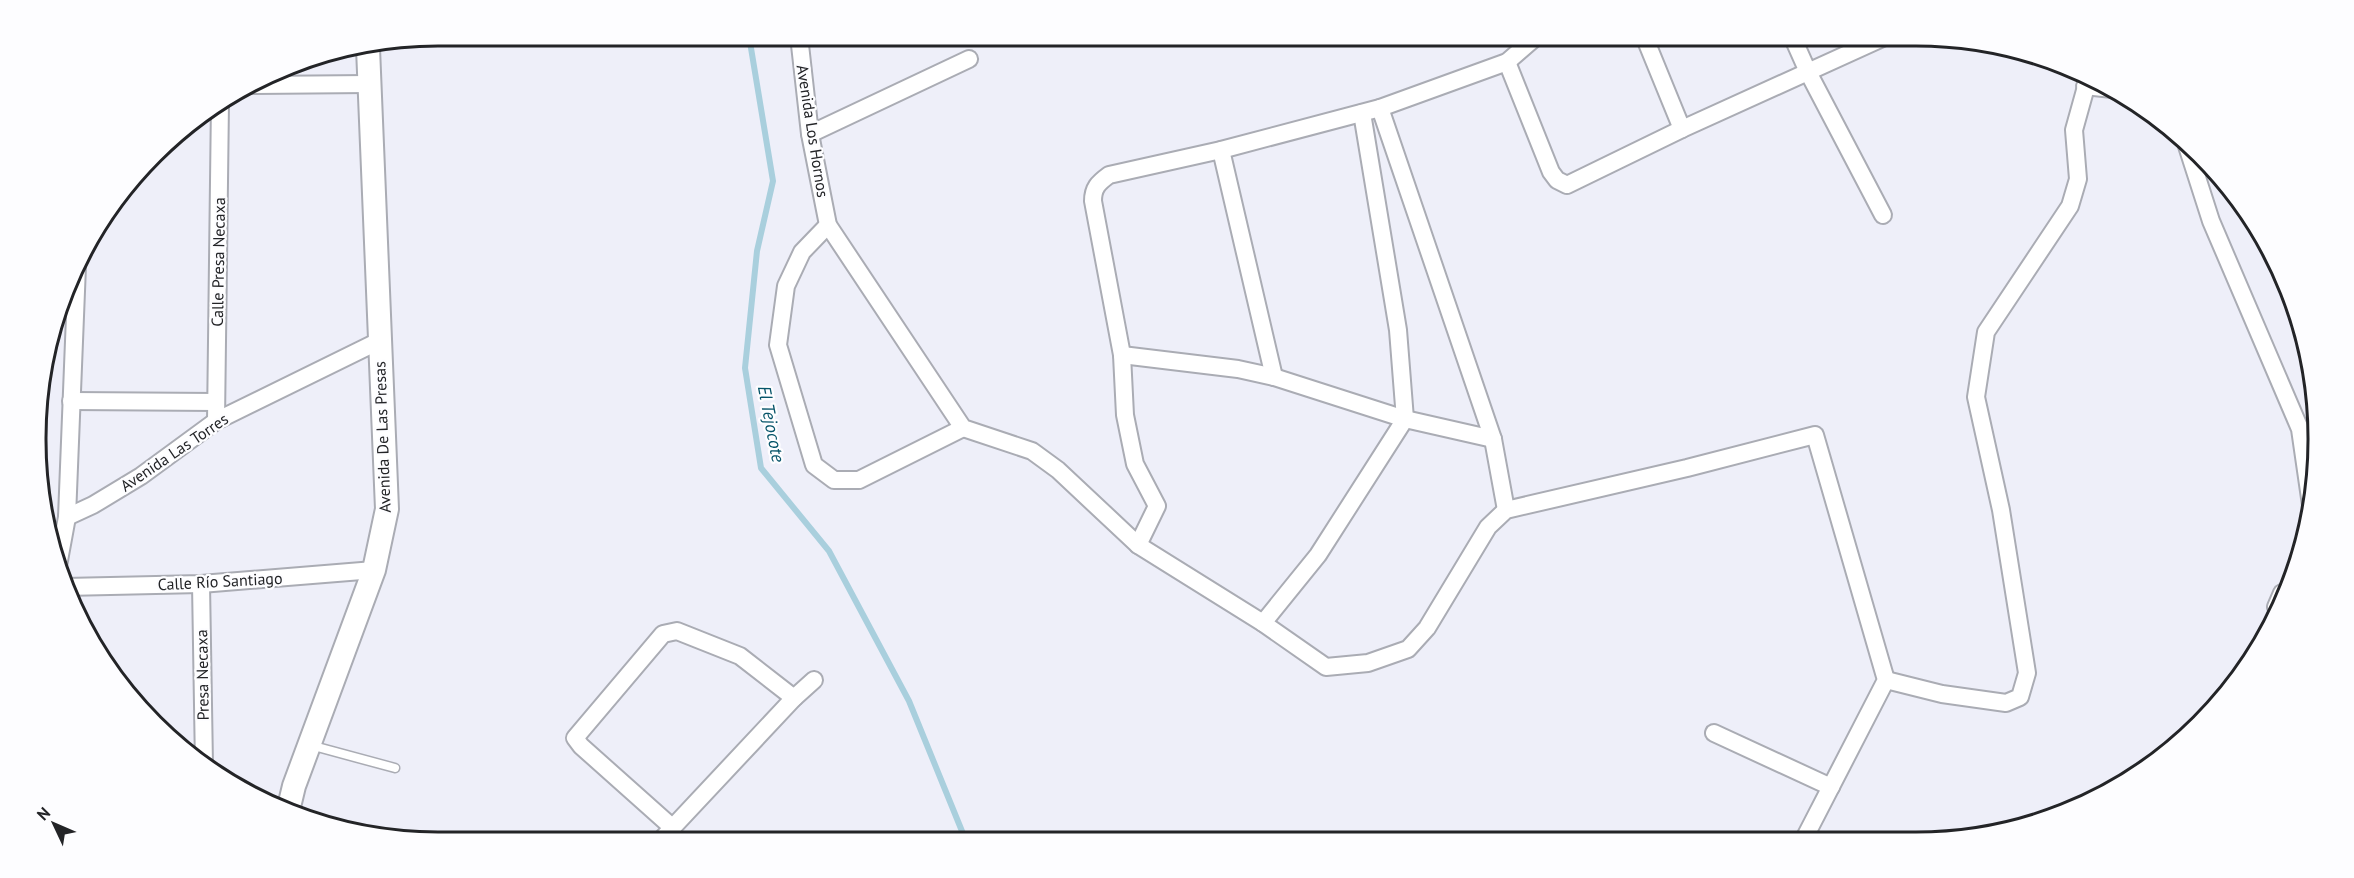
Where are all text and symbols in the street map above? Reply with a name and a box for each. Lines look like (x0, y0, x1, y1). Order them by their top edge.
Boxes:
street label: Avenida Los Hornos (793, 63, 833, 199)
street label: Calle Presa Necaxa (207, 197, 229, 327)
street label: Avenida De Las Presas (369, 361, 395, 513)
water label: El Tejocote (753, 384, 790, 465)
street label: Avenida Las Torres (116, 408, 232, 495)
street label: Calle Río Santiago (157, 568, 283, 594)
street label: Presa Necaxa (191, 629, 213, 721)
north arrow (24, 794, 84, 854)
text: N (32, 803, 54, 824)

